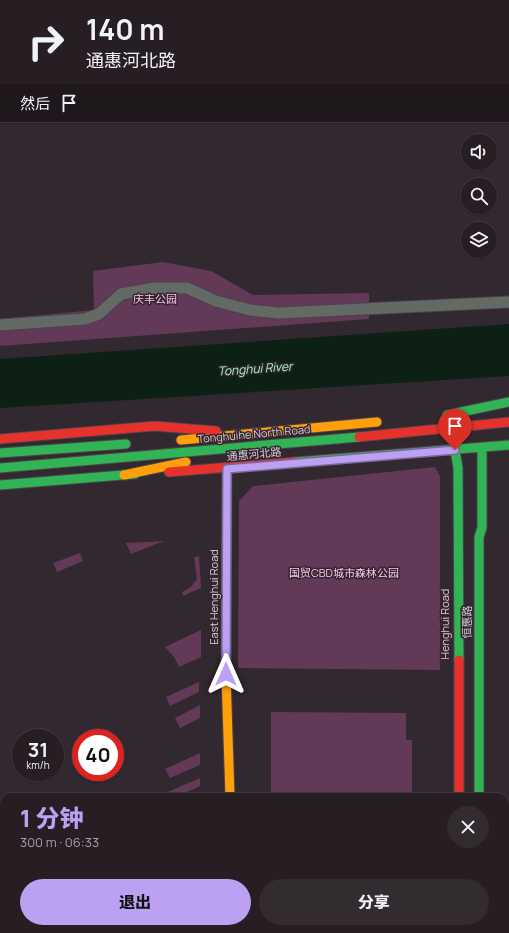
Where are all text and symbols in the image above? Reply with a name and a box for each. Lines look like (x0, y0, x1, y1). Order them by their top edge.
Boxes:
text: 140 m (86, 10, 165, 48)
icon: right (20, 16, 72, 68)
text: 通惠河北路 (86, 48, 176, 72)
icon: arrive (58, 92, 80, 114)
text: 然后 (20, 93, 50, 114)
map controls (461, 134, 497, 258)
button: sound (461, 134, 497, 170)
button: search (461, 178, 497, 214)
button: layers (461, 222, 497, 258)
park label: 庆丰公园 (133, 291, 177, 306)
water label: Tonghui River (217, 357, 294, 380)
pin (438, 409, 472, 450)
icon: arrive (444, 415, 466, 437)
street label: Tonghuihe North Road (197, 421, 311, 446)
street label: 通惠河北路 (226, 444, 282, 463)
street label: East Henghui Road (206, 549, 221, 645)
park label: 国贸CBD城市森林公园 (289, 565, 399, 580)
street label: Henghui Road (437, 589, 452, 659)
street label: 恒惠路 (459, 606, 474, 639)
position arrow (205, 653, 247, 695)
speed limit sign: 40 (72, 729, 124, 781)
text: 31 (28, 736, 48, 763)
text: km/h (26, 758, 50, 772)
text: 1 分钟 (20, 801, 84, 834)
button: close (447, 806, 489, 848)
text: 300 m · 06:33 (20, 833, 99, 851)
button: 退出 (20, 879, 251, 925)
button: 分享 (259, 879, 489, 925)

